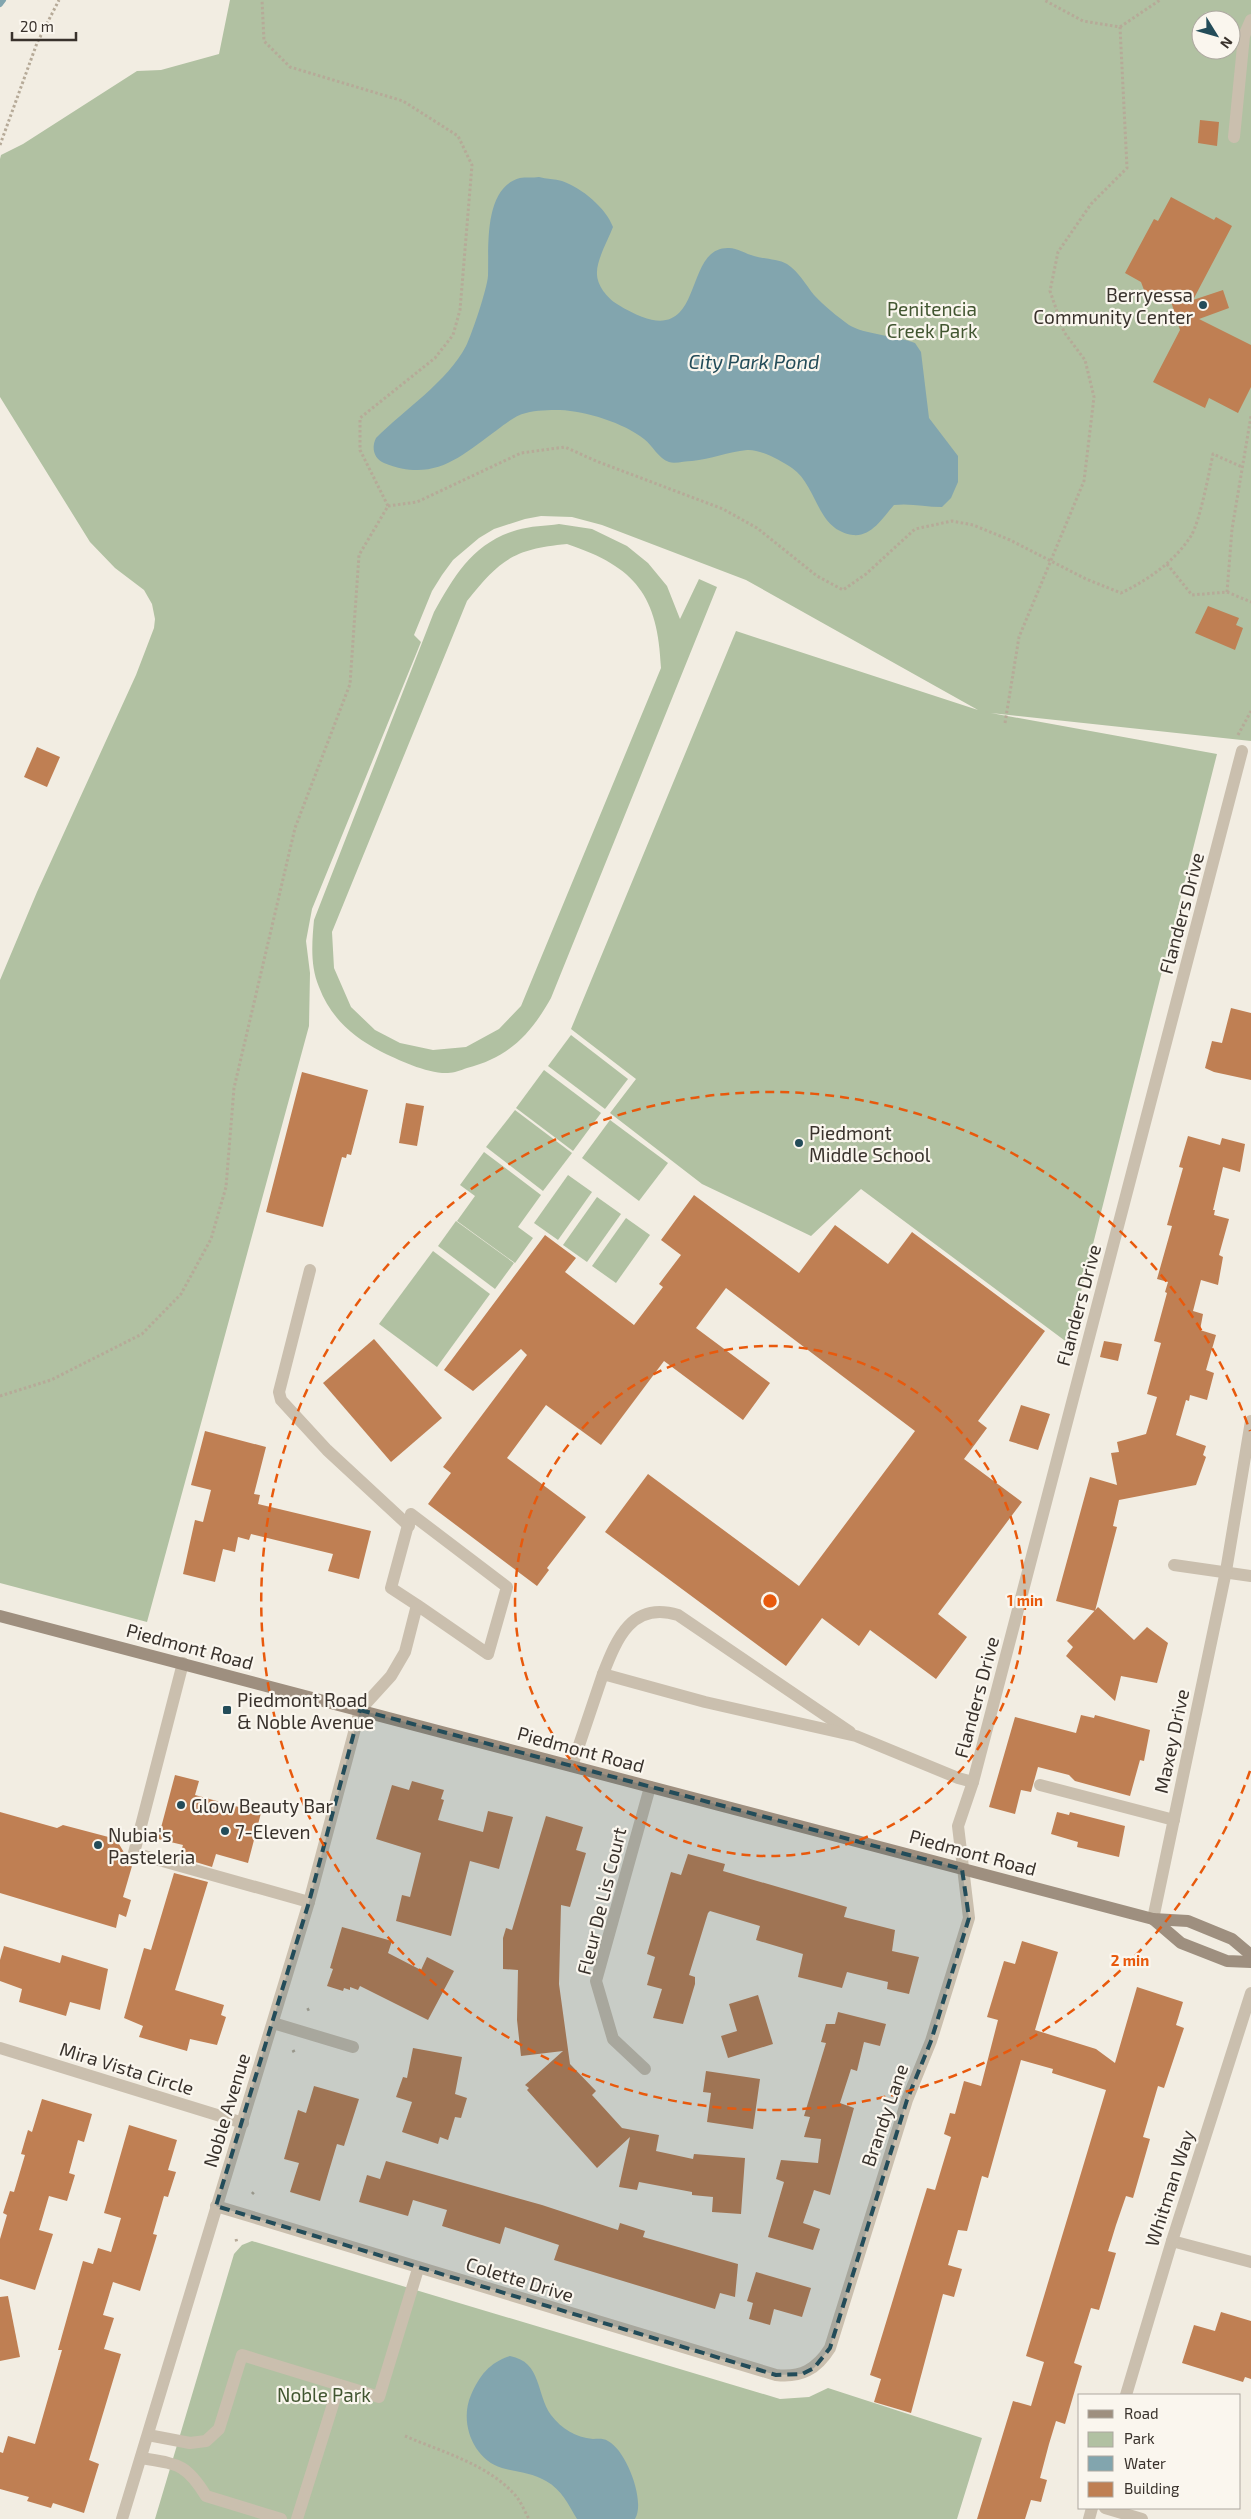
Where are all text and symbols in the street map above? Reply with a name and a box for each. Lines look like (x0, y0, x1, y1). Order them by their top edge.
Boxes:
scale bar (12, 10, 76, 42)
north arrow (1191, 10, 1241, 60)
text: 20 m (20, 17, 54, 35)
text: N (1217, 34, 1237, 52)
place label: Berryessa Community Center (1033, 283, 1193, 328)
park label: Penitencia Creek Park (886, 297, 978, 342)
marker: Berryessa Community Center (1197, 299, 1209, 311)
water label: City Park Pond (688, 349, 820, 374)
street label: Flanders Drive (1154, 850, 1208, 976)
place label: Piedmont Middle School (809, 1121, 931, 1166)
marker: Piedmont Middle School (793, 1137, 805, 1149)
street label: Flanders Drive (1051, 1242, 1105, 1368)
text: 1 min (1007, 1591, 1043, 1609)
centre of rings (761, 1592, 779, 1610)
street label: Piedmont Road (124, 1618, 256, 1674)
street label: Flanders Drive (949, 1634, 1003, 1760)
street label: Maxey Drive (1149, 1687, 1193, 1795)
place label: Piedmont Road & Noble Avenue (237, 1688, 374, 1733)
marker: Piedmont Road & Noble Avenue (221, 1704, 233, 1716)
street label: Piedmont Road (515, 1721, 647, 1777)
place label: Glow Beauty Bar (191, 1794, 333, 1817)
marker: Glow Beauty Bar (175, 1799, 187, 1811)
place label: 7-Eleven (235, 1820, 311, 1843)
place label: Nubia's Pasteleria (108, 1823, 195, 1868)
street label: Piedmont Road (907, 1824, 1039, 1880)
marker: 7-Eleven (219, 1825, 231, 1837)
street label: Fleur De Lis Court (572, 1825, 630, 1977)
marker: Nubia's Pasteleria (92, 1839, 104, 1851)
text: 2 min (1111, 1951, 1149, 1969)
street label: Mira Vista Circle (57, 2037, 197, 2099)
street label: Noble Avenue (198, 2050, 254, 2170)
street label: Brandy Lane (856, 2061, 912, 2169)
street label: Whitman Way (1139, 2127, 1199, 2249)
street label: Colette Drive (463, 2252, 577, 2306)
park label: Noble Park (277, 2383, 371, 2406)
legend (1078, 2394, 1241, 2509)
text: Road (1124, 2404, 1159, 2422)
text: Park (1124, 2429, 1155, 2447)
text: Water (1124, 2454, 1166, 2472)
text: Building (1124, 2479, 1180, 2497)

